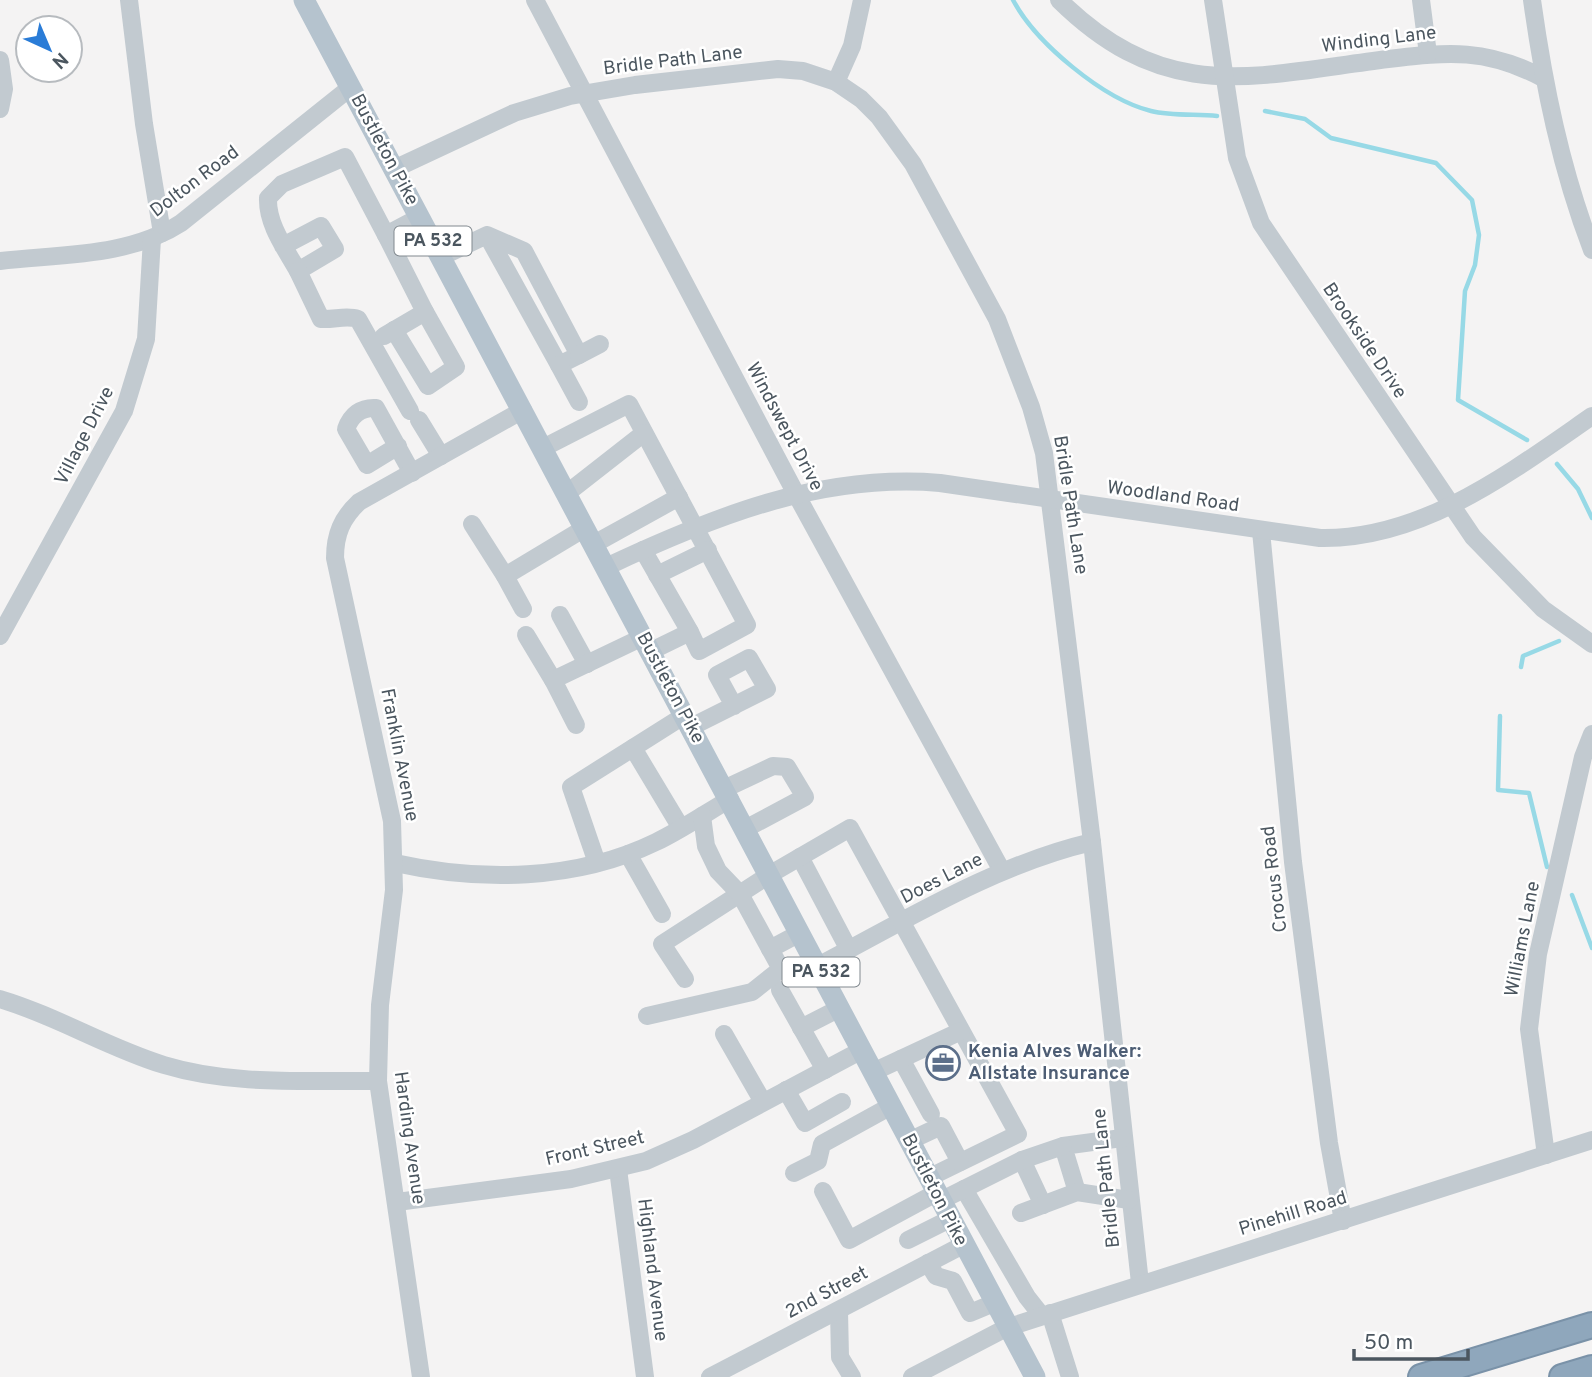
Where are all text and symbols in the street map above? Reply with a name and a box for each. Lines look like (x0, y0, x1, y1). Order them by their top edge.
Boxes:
north arrow (14, 14, 84, 84)
street label: Winding Lane (1320, 21, 1438, 59)
street label: Bridle Path Lane (602, 41, 744, 81)
text: N (46, 46, 73, 73)
street label: Bustleton Pike (345, 90, 423, 210)
street label: Dolton Road (146, 141, 244, 223)
road number: PA 532 (394, 227, 472, 256)
street label: Brookside Drive (1316, 278, 1412, 404)
street label: Windswept Drive (740, 359, 828, 495)
street label: Village Drive (50, 383, 120, 489)
street label: Bridle Path Lane (1047, 434, 1093, 576)
street label: Woodland Road (1105, 476, 1241, 518)
street label: Bustleton Pike (631, 628, 709, 748)
street label: Franklin Avenue (374, 686, 424, 824)
street label: Crocus Road (1257, 824, 1293, 934)
street label: Does Lane (897, 848, 987, 910)
street label: Williams Lane (1500, 879, 1546, 999)
road number: PA 532 (782, 958, 860, 987)
place label: Kenia Alves Walker: Allstate Insurance (968, 1040, 1141, 1086)
office icon: Kenia Alves Walker: Allstate Insurance (924, 1044, 962, 1082)
street label: Harding Avenue (388, 1070, 430, 1206)
street label: Bridle Path Lane (1088, 1107, 1126, 1249)
street label: Front Street (543, 1126, 647, 1172)
street label: Bustleton Pike (895, 1130, 973, 1250)
street label: Pinehill Road (1236, 1186, 1350, 1242)
street label: Highland Avenue (631, 1197, 673, 1343)
street label: 2nd Street (782, 1261, 872, 1325)
scale bar (1354, 1318, 1468, 1362)
text: 50 m (1364, 1330, 1413, 1357)

